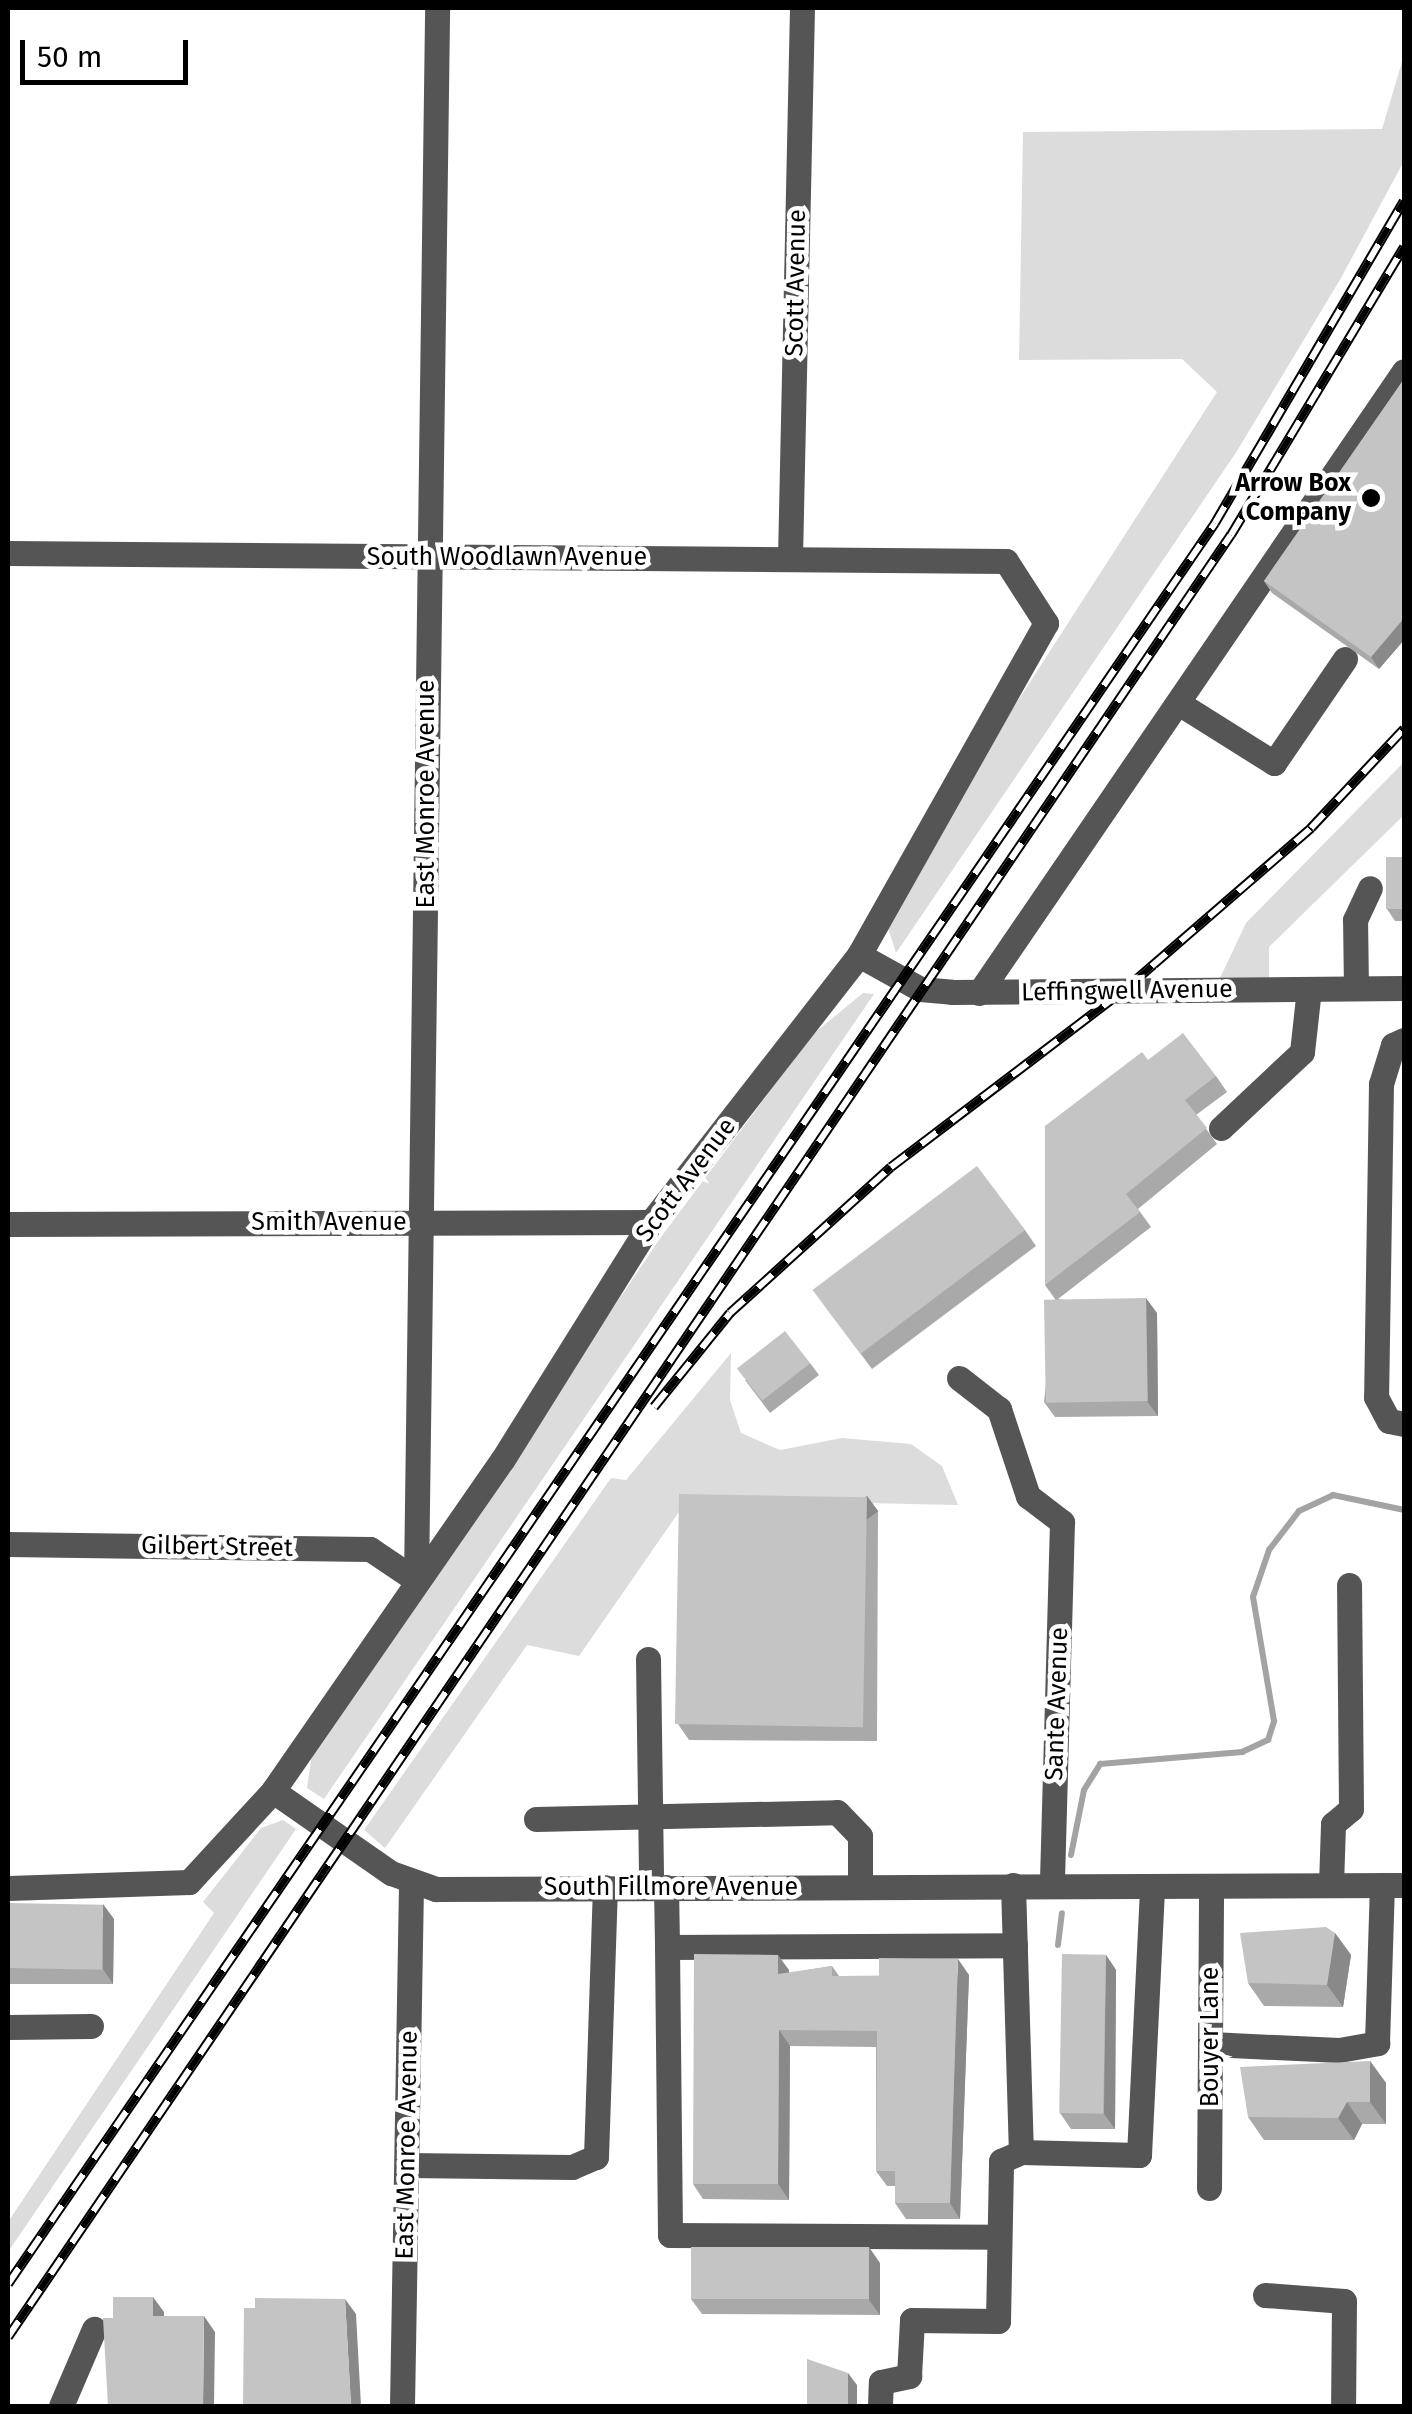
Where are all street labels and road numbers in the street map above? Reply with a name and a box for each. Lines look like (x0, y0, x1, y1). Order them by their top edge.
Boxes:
street label: Scott Avenue (780, 209, 812, 357)
street label: South Woodlawn Avenue (367, 542, 647, 572)
street label: East Monroe Avenue (411, 679, 441, 909)
street label: Leffingwell Avenue (1021, 974, 1233, 1008)
street label: Scott Avenue (630, 1112, 742, 1248)
street label: Smith Avenue (251, 1207, 407, 1237)
street label: Gilbert Street (141, 1531, 293, 1563)
street label: Sante Avenue (1039, 1627, 1075, 1781)
street label: South Fillmore Avenue (544, 1872, 798, 1902)
street label: Bouyer Lane (1195, 1967, 1225, 2107)
street label: East Monroe Avenue (390, 2030, 424, 2260)

